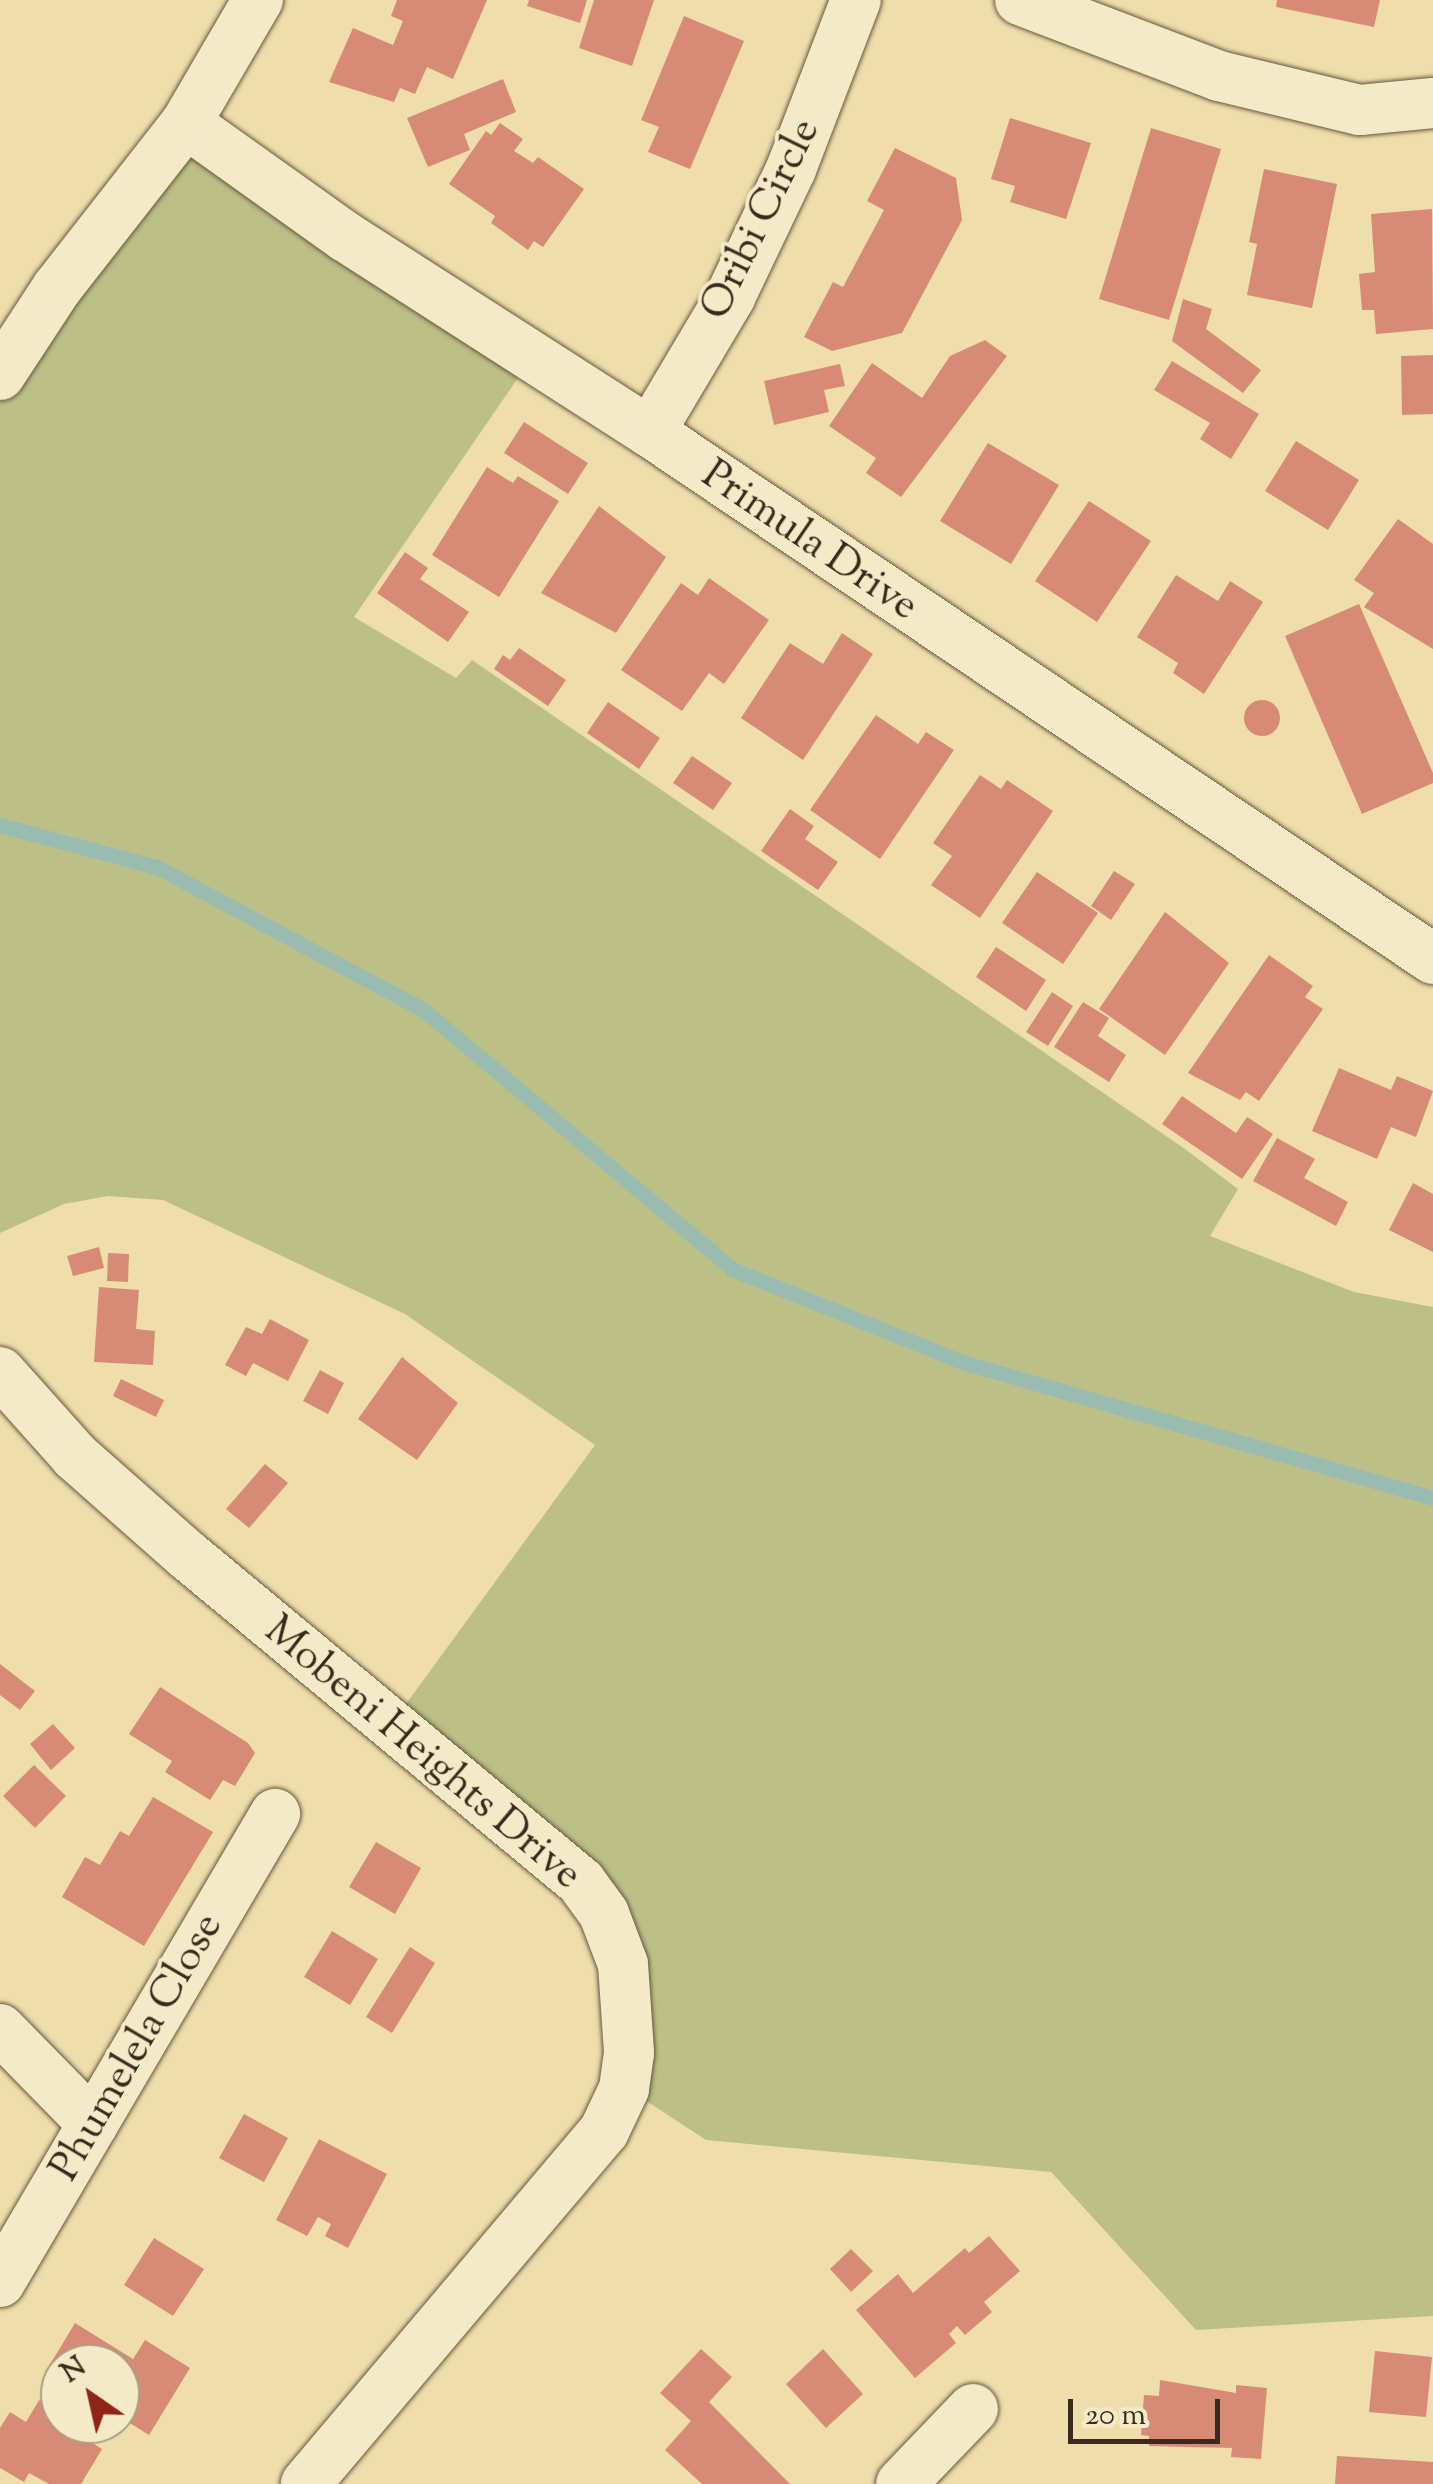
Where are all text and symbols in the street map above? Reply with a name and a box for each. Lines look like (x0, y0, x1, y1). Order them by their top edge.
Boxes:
street label: Oribi Circle (692, 111, 832, 329)
street label: Primula Drive (691, 451, 927, 633)
street label: Mobeni Heights Drive (253, 1607, 591, 1901)
street label: Phumelela Close (41, 1905, 235, 2191)
north arrow (40, 2344, 140, 2444)
text: N (54, 2348, 95, 2394)
scale bar (1073, 2379, 1226, 2441)
text: 20 m (1085, 2395, 1146, 2438)

